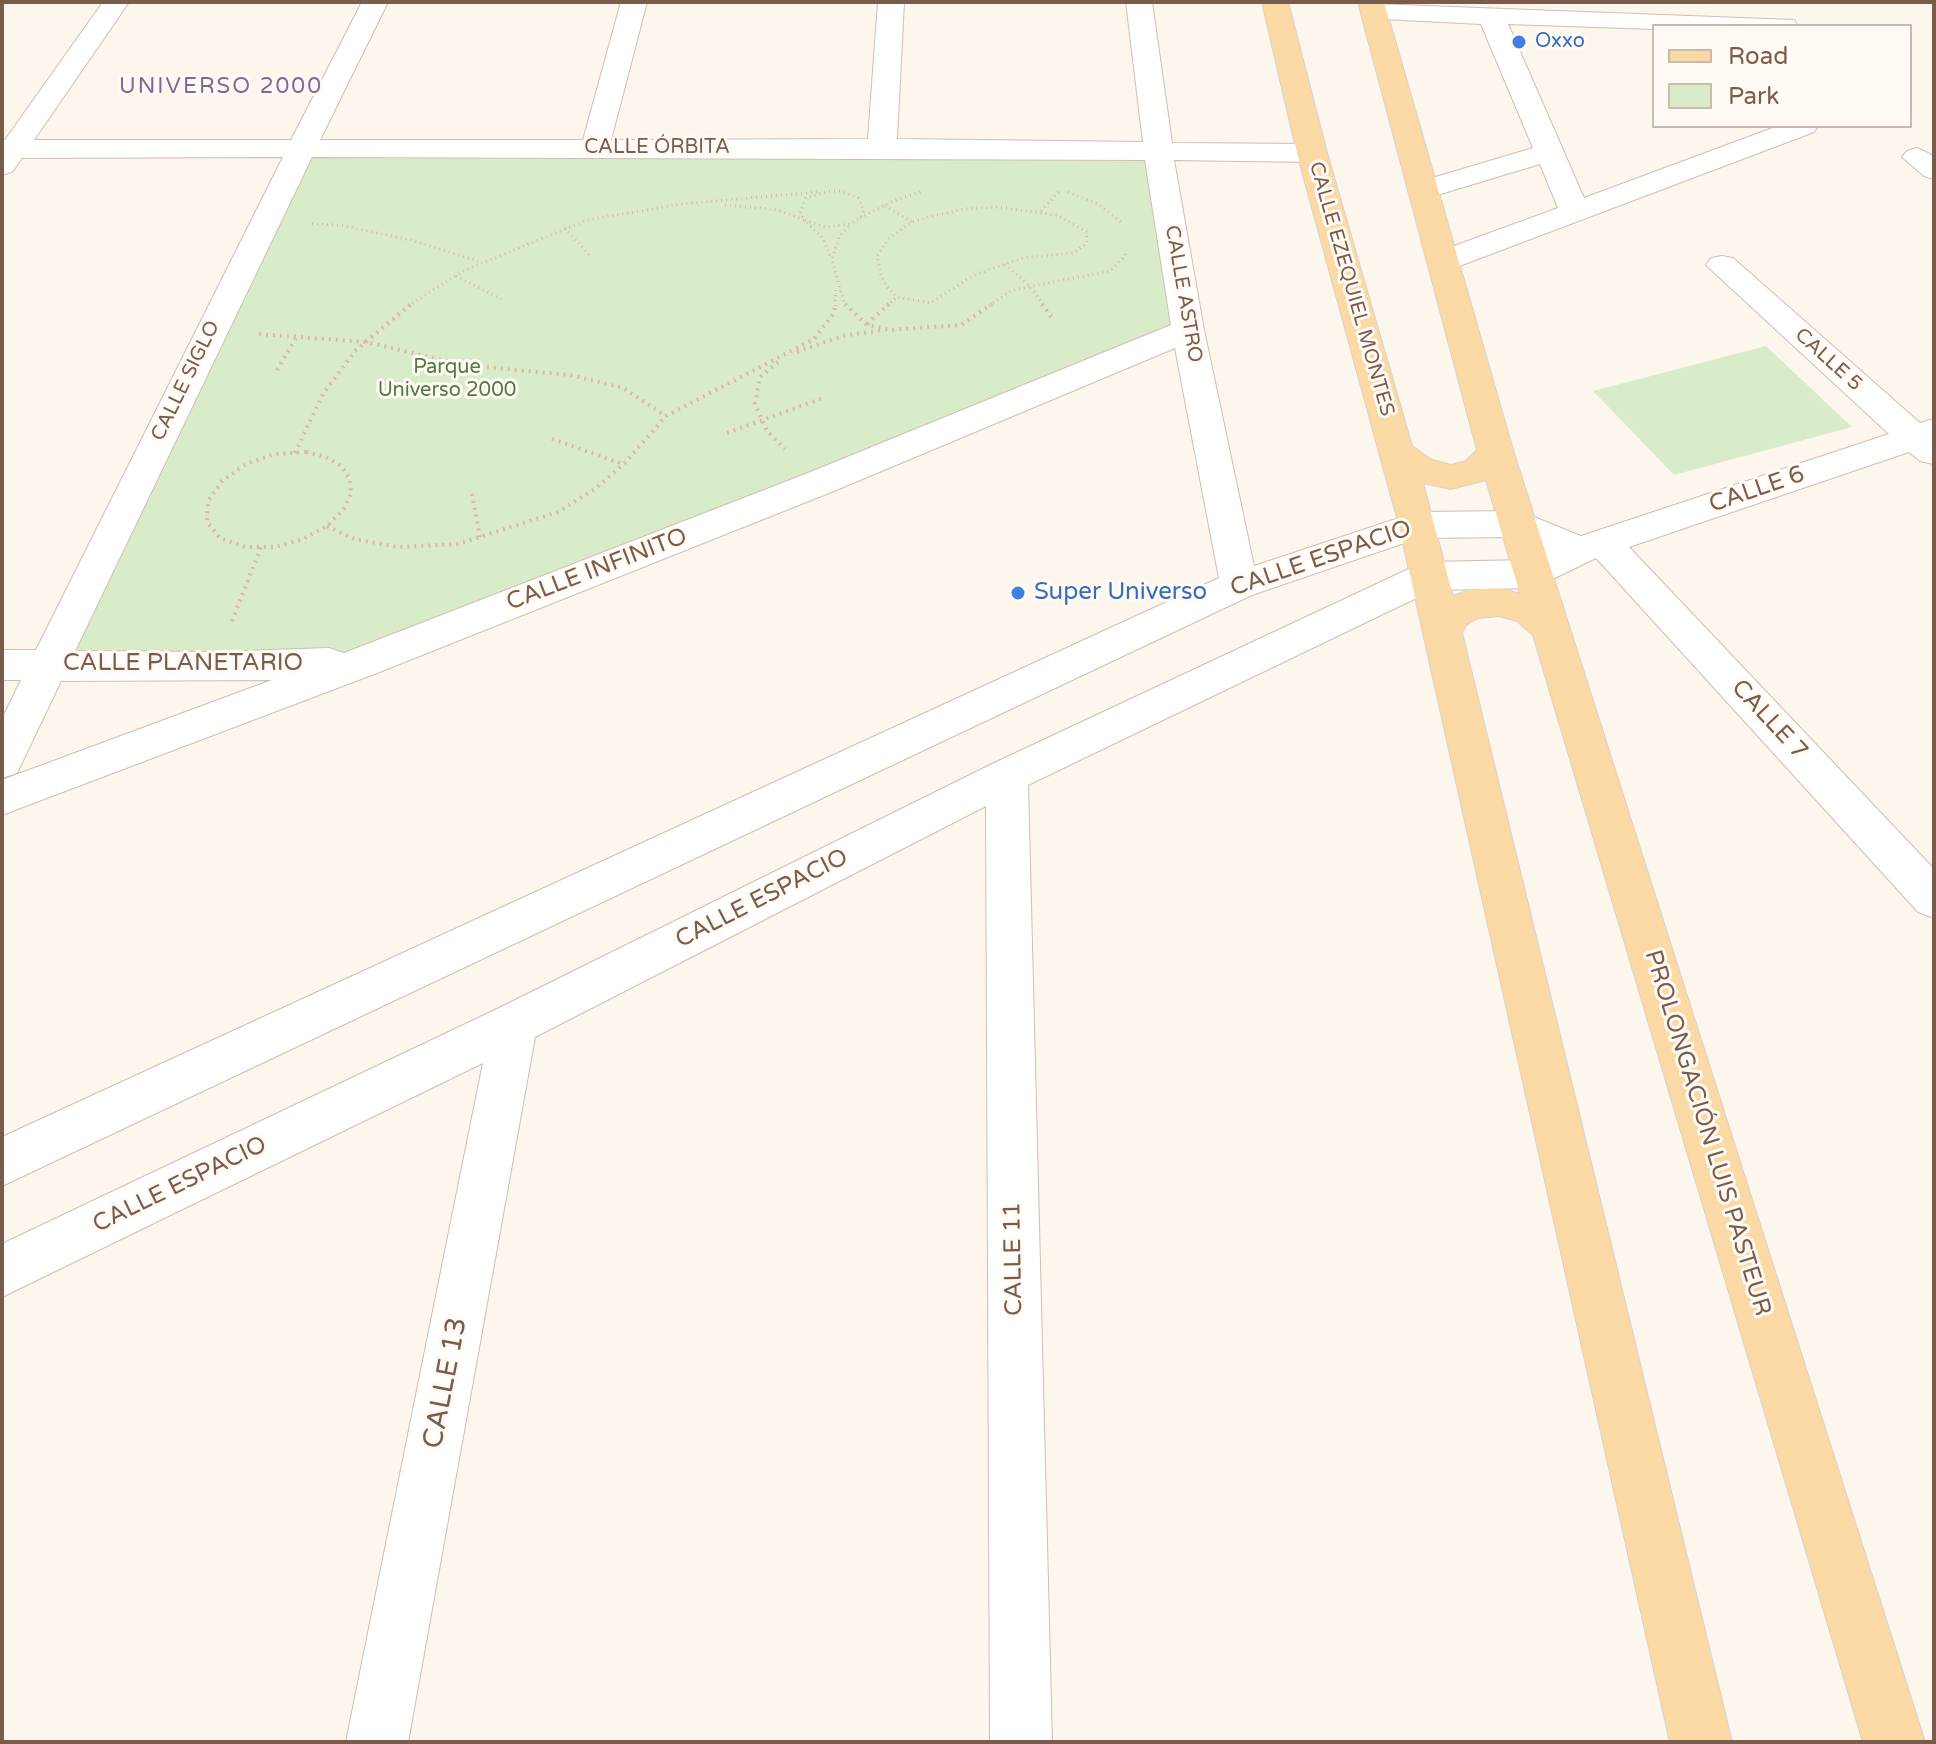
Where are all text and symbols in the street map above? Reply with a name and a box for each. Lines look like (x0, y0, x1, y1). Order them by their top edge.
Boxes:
legend (1652, 24, 1912, 128)
place label: Oxxo (1535, 30, 1585, 54)
marker: Oxxo (1510, 33, 1528, 51)
text: Road (1728, 42, 1788, 71)
district label: UNIVERSO 2000 (119, 74, 323, 100)
text: Park (1728, 82, 1779, 111)
street label: CALLE ÓRBITA (584, 136, 730, 160)
street label: CALLE EZEQUIEL MONTES (1303, 159, 1399, 419)
street label: CALLE ASTRO (1159, 223, 1207, 365)
street label: CALLE SIGLO (147, 317, 225, 445)
street label: CALLE 5 (1789, 324, 1867, 396)
park label: Parque Universo 2000 (378, 356, 516, 403)
street label: CALLE 6 (1706, 460, 1808, 520)
street label: CALLE ESPACIO (1227, 515, 1415, 603)
street label: CALLE INFINITO (503, 522, 691, 618)
place label: Super Universo (1034, 579, 1207, 607)
marker: Super Universo (1009, 584, 1027, 602)
street label: CALLE PLANETARIO (63, 650, 303, 678)
street label: CALLE 7 (1725, 674, 1813, 766)
street label: CALLE ESPACIO (671, 843, 853, 955)
street label: PROLONGACIÓN LUIS PASTEUR (1638, 947, 1776, 1319)
street label: CALLE ESPACIO (89, 1131, 271, 1239)
street label: CALLE 11 (999, 1202, 1029, 1316)
street label: CALLE 13 (417, 1315, 475, 1451)

